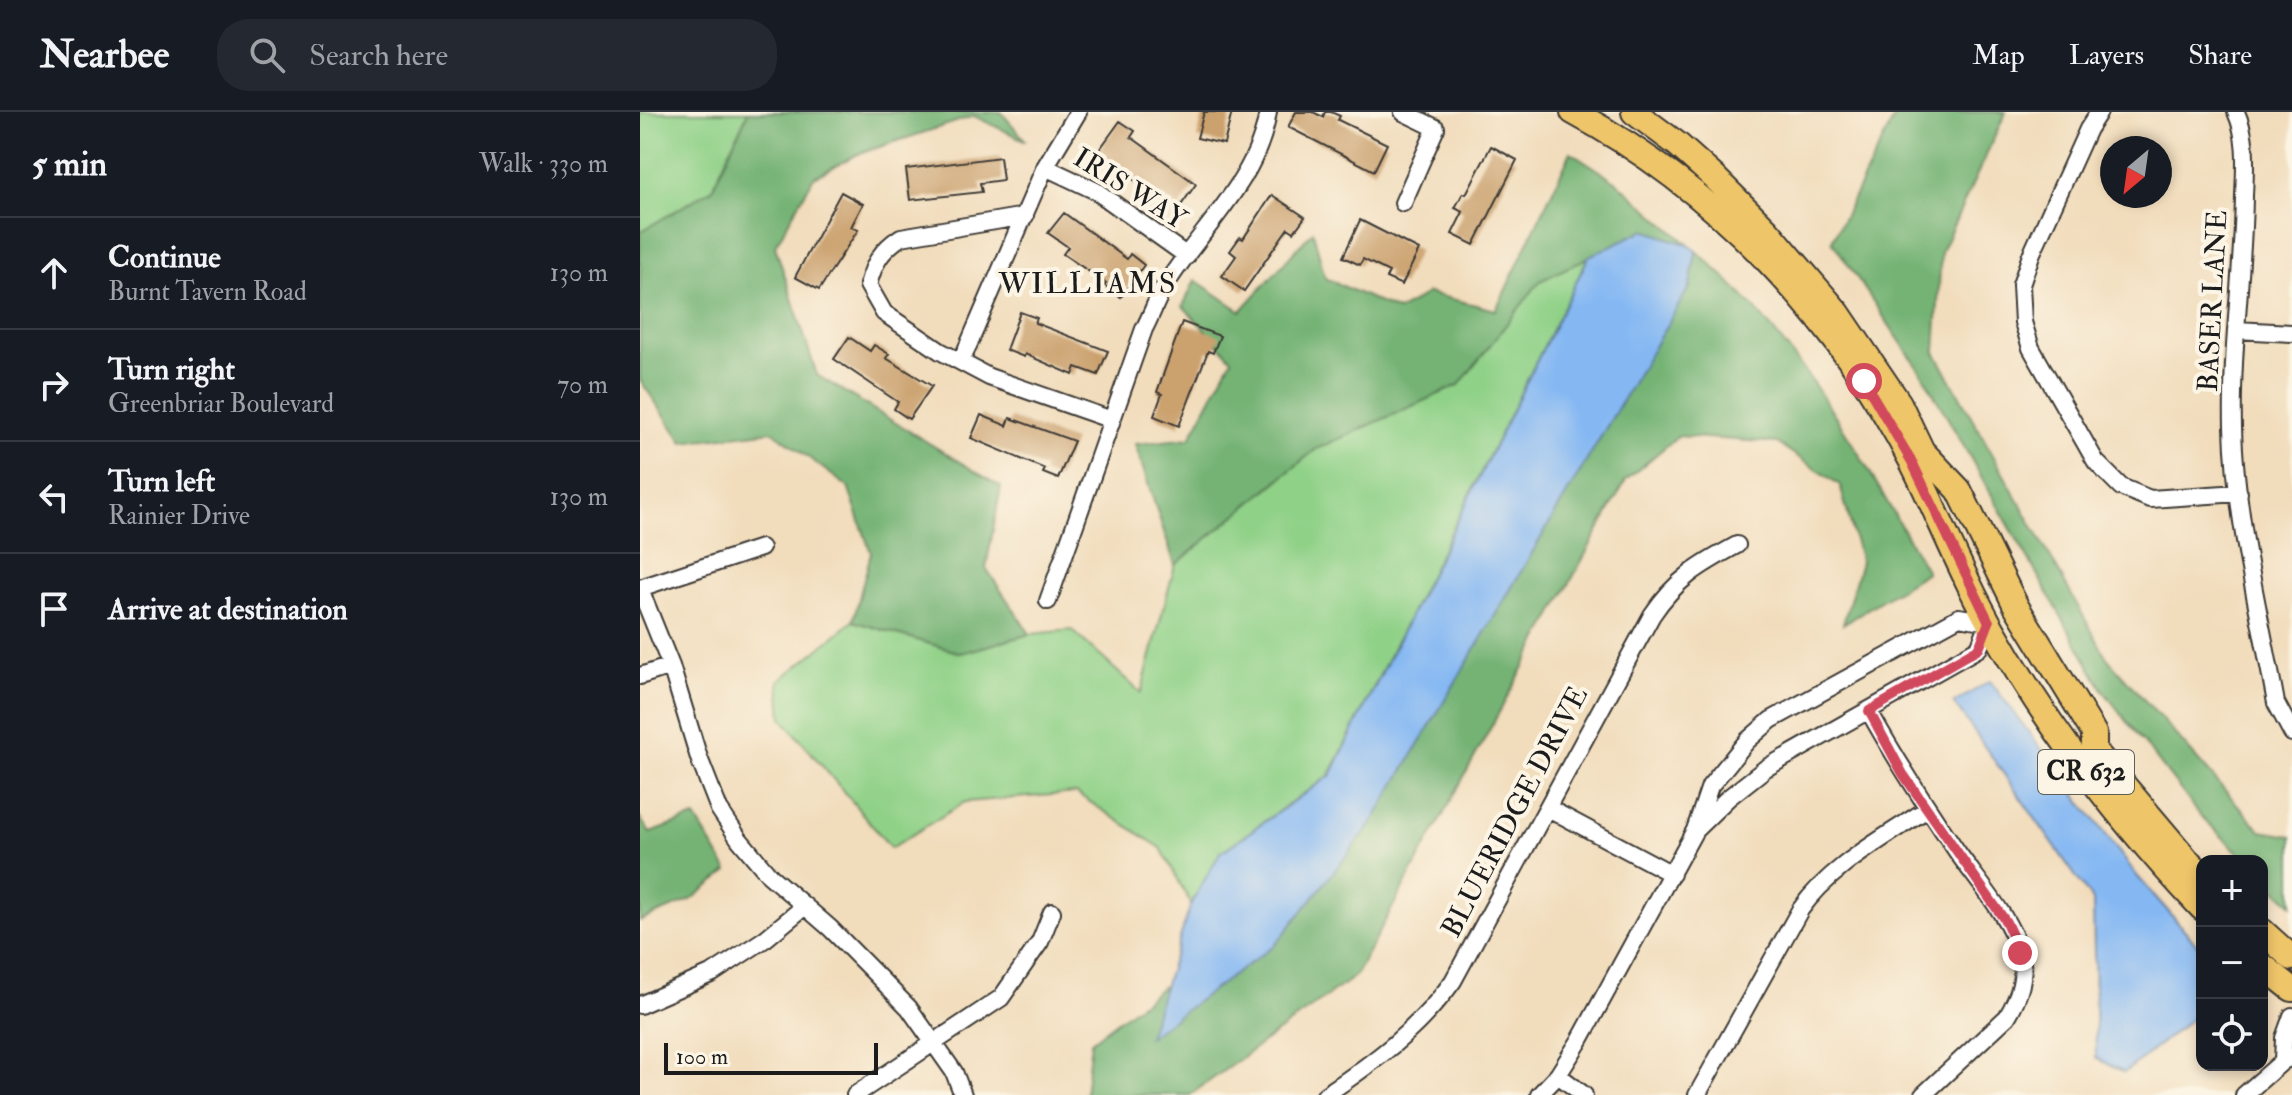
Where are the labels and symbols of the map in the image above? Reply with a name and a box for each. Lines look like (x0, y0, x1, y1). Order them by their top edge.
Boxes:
north arrow (2100, 136, 2172, 208)
street label: IRIS WAY (1067, 140, 1194, 238)
street label: BASER LANE (2191, 209, 2235, 393)
district label: WILLIAMS (998, 265, 1178, 302)
route start (1846, 363, 1882, 399)
street label: BLUERIDGE DRIVE (1434, 681, 1596, 943)
road number: CR 632 (2038, 750, 2134, 794)
route end (2002, 935, 2038, 971)
scale bar (664, 1039, 878, 1075)

